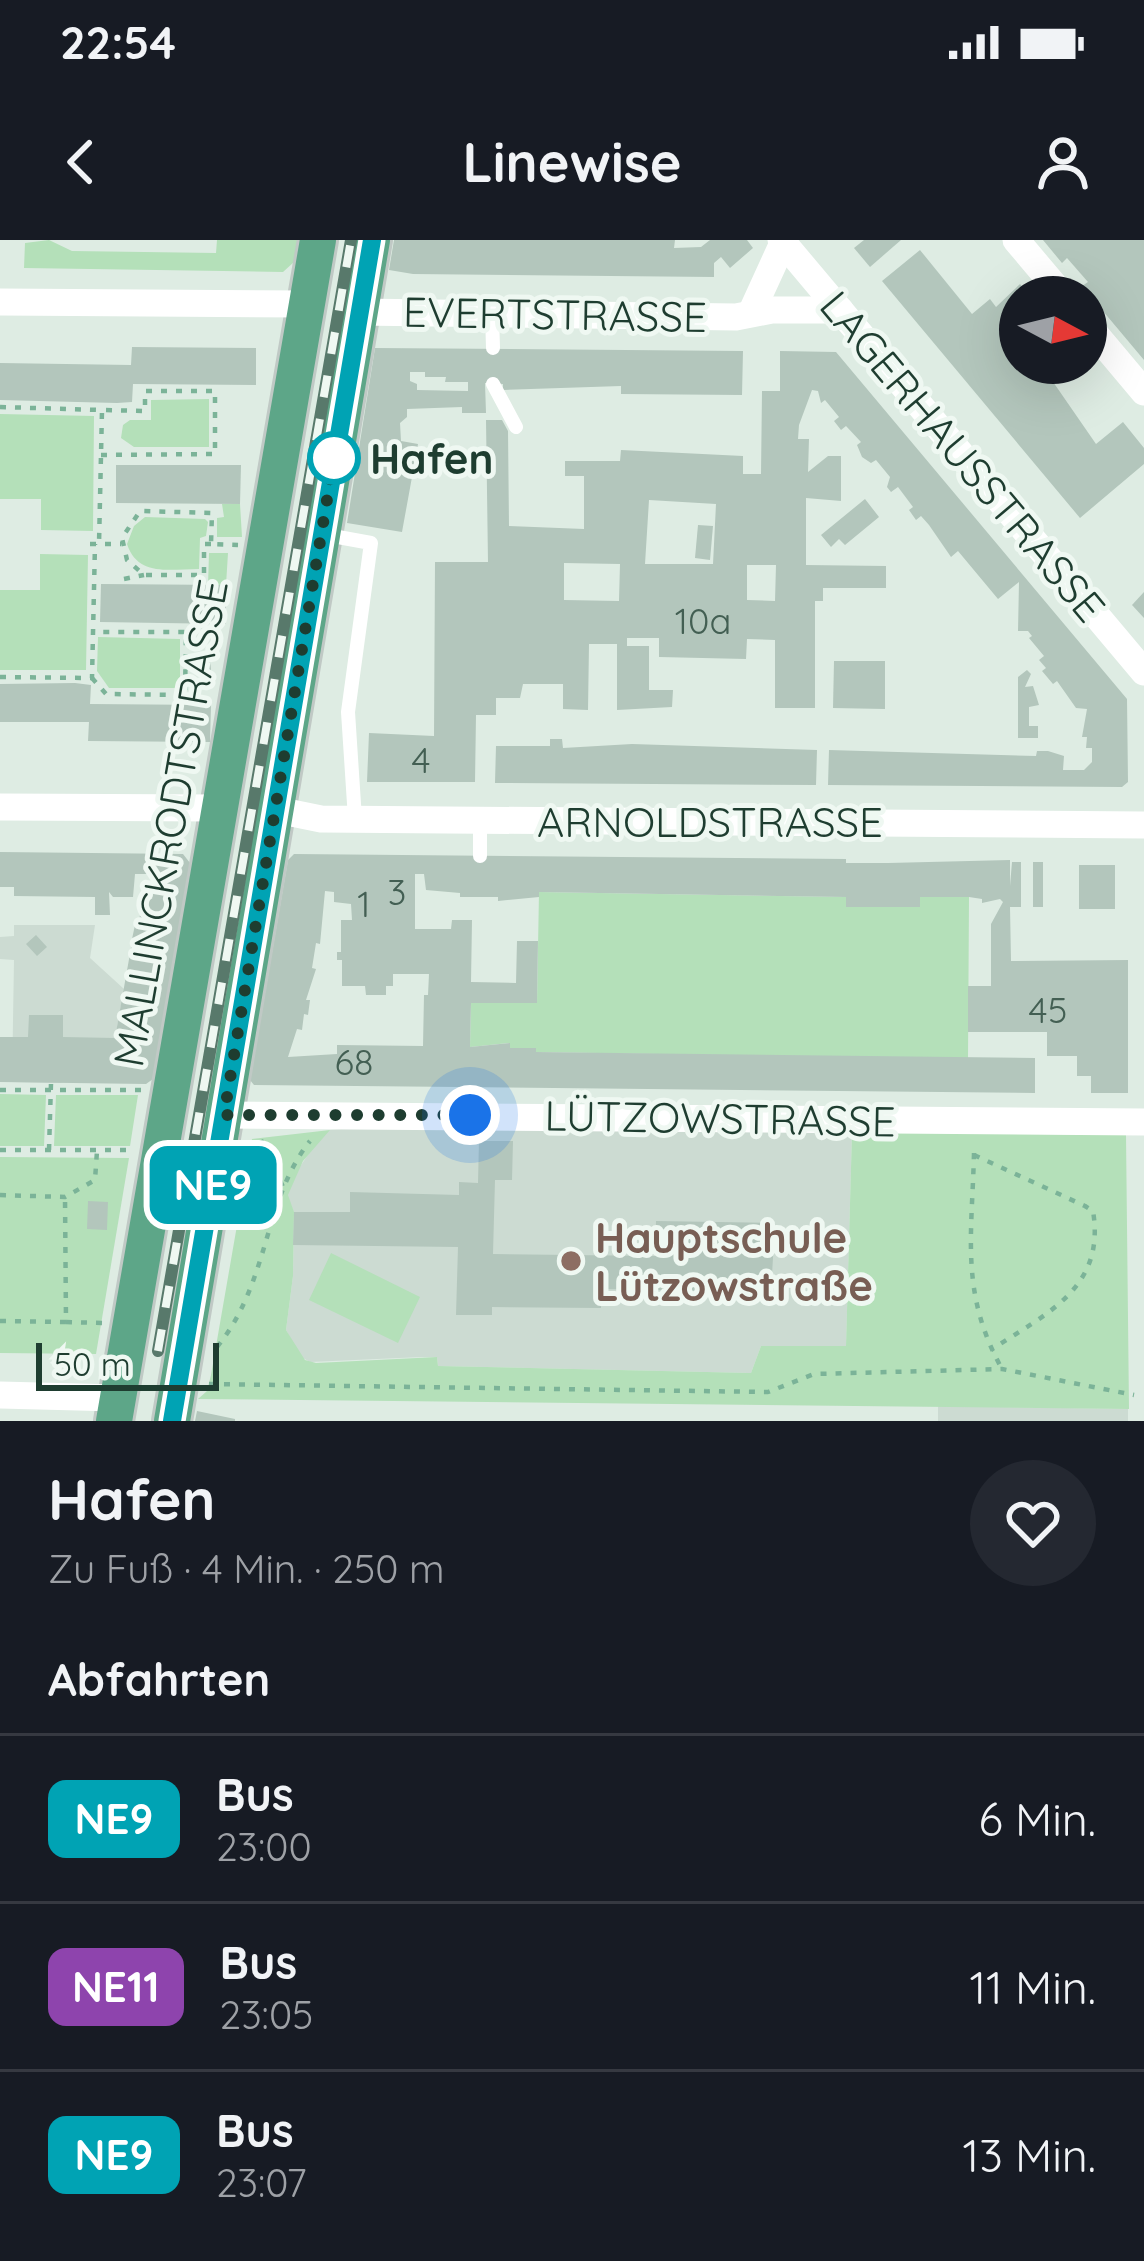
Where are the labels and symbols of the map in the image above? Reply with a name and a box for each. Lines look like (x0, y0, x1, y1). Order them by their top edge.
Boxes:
north arrow (999, 276, 1107, 384)
street label: LAGERHAUSSTRASSE (809, 280, 1117, 632)
street label: EVERTSTRASSE (403, 285, 707, 343)
place label: Hafen (370, 432, 493, 485)
marker: Hafen (309, 433, 359, 483)
street label: MALLINCKRODTSTRASSE (101, 575, 239, 1071)
house number: 10a (675, 598, 731, 643)
house number: 4 (412, 737, 430, 782)
street label: ARNOLDSTRASSE (537, 795, 883, 848)
house number: 3 (388, 869, 406, 914)
house number: 1 (357, 881, 371, 926)
house number: 45 (1029, 987, 1067, 1032)
house number: 68 (335, 1039, 373, 1084)
your location (440, 1085, 500, 1145)
street label: LÜTZOWSTRASSE (544, 1088, 896, 1148)
line badge: NE9 (144, 1146, 282, 1224)
place label: Hauptschule Lützowstraße (595, 1211, 873, 1312)
marker: Hauptschule Lützowstraße (558, 1248, 584, 1274)
scale bar (36, 1337, 219, 1390)

